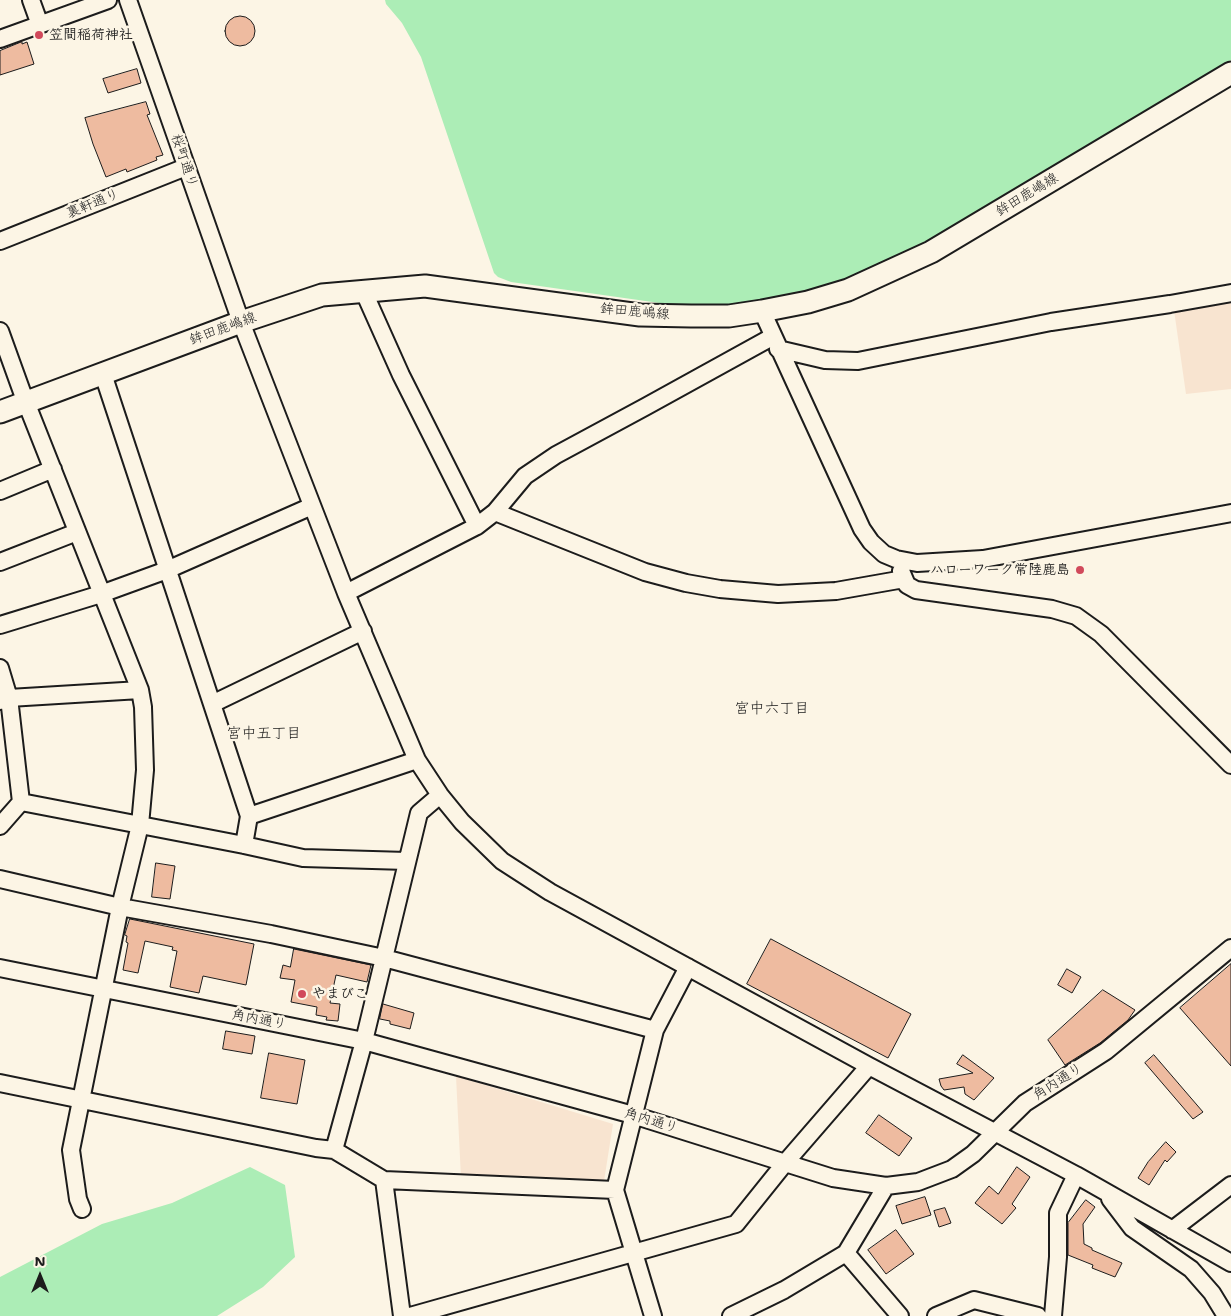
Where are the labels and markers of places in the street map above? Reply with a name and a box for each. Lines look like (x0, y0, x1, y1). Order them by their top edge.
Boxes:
place label: 笠間稲荷神社 (49, 27, 133, 43)
marker: 笠間稲荷神社 (33, 29, 45, 41)
place label: ハローワーク常陸鹿島 (930, 562, 1070, 578)
marker: ハローワーク常陸鹿島 (1074, 564, 1086, 576)
place label: やまびこ (312, 986, 368, 1002)
marker: やまびこ (296, 988, 308, 1000)

